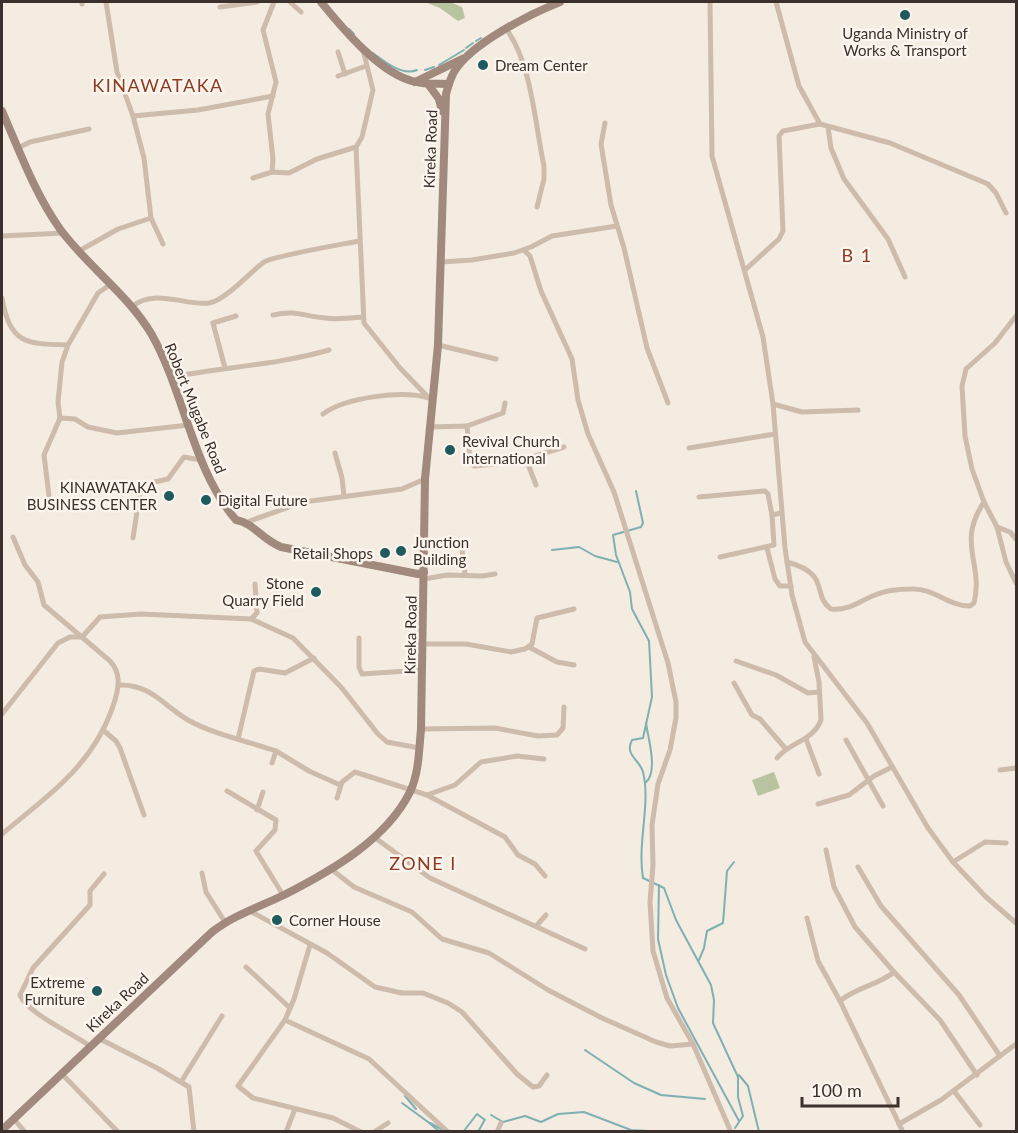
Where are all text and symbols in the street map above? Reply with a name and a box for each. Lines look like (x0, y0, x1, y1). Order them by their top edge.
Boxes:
marker: Uganda Ministry of Works & Transport (898, 8, 912, 22)
place label: Uganda Ministry of Works & Transport (842, 24, 968, 59)
place label: Dream Center (495, 56, 588, 74)
marker: Dream Center (476, 58, 490, 72)
district label: KINAWATAKA (92, 74, 224, 96)
street label: Kireka Road (420, 109, 440, 189)
district label: B 1 (841, 244, 873, 266)
street label: Robert Mugabe Road (162, 340, 230, 476)
place label: Revival Church International (462, 432, 560, 467)
marker: Revival Church International (443, 443, 457, 457)
place label: KINAWATAKA BUSINESS CENTER (27, 478, 158, 513)
marker: KINAWATAKA BUSINESS CENTER (162, 489, 176, 503)
place label: Digital Future (218, 491, 308, 509)
marker: Digital Future (199, 493, 213, 507)
place label: Junction Building (413, 533, 469, 568)
place label: Retail Shops (293, 544, 373, 562)
marker: Junction Building (394, 544, 408, 558)
marker: Retail Shops (378, 546, 392, 560)
place label: Stone Quarry Field (222, 574, 304, 609)
marker: Stone Quarry Field (309, 585, 323, 599)
street label: Kireka Road (400, 595, 420, 675)
district label: ZONE I (389, 852, 457, 874)
place label: Corner House (289, 911, 381, 929)
marker: Corner House (270, 913, 284, 927)
street label: Kireka Road (82, 969, 152, 1035)
place label: Extreme Furniture (24, 973, 85, 1008)
marker: Extreme Furniture (90, 984, 104, 998)
scale bar (802, 1070, 898, 1108)
text: 100 m (811, 1079, 862, 1101)

